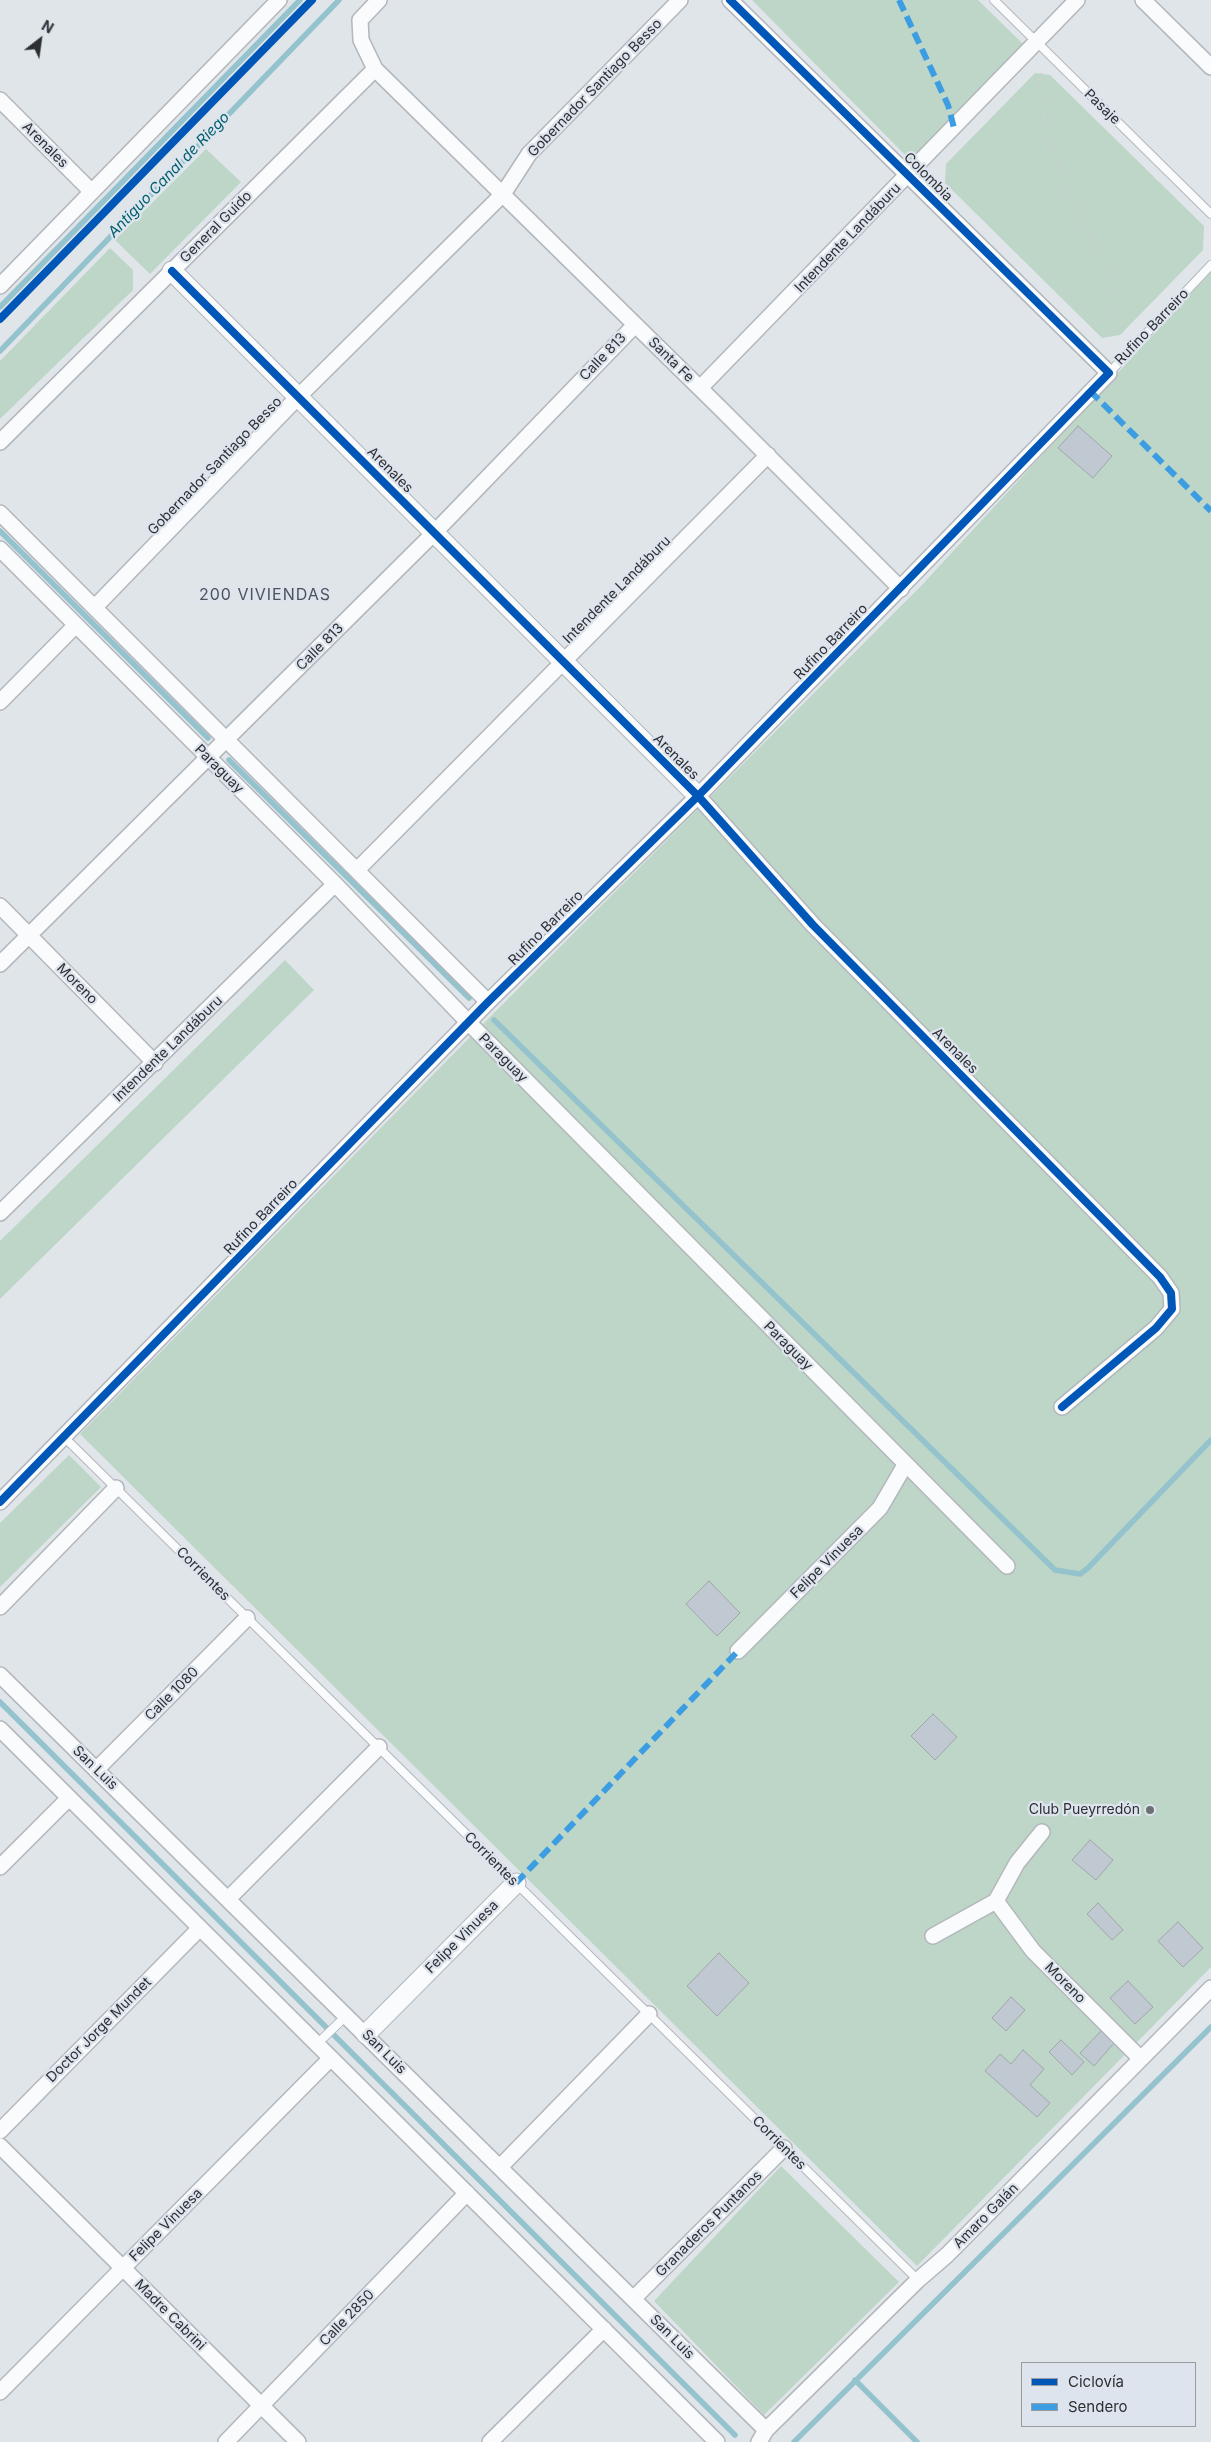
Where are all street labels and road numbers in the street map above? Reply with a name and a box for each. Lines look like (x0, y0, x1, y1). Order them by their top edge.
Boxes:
street label: Gobernador Santiago Besso (524, 15, 666, 161)
street label: Pasaje (1080, 86, 1124, 128)
street label: Arenales (19, 119, 71, 171)
street label: Colombia (900, 149, 956, 205)
street label: Intendente Landáburu (791, 180, 905, 296)
street label: General Guido (177, 188, 255, 266)
street label: Rufino Barreiro (1112, 286, 1192, 368)
street label: Calle 813 (576, 330, 630, 384)
street label: Santa Fe (645, 334, 697, 386)
street label: Gobernador Santiago Besso (144, 393, 286, 539)
street label: Arenales (364, 444, 416, 496)
street label: Intendente Landáburu (560, 533, 674, 647)
street label: Rufino Barreiro (791, 601, 871, 683)
street label: Calle 813 (293, 620, 347, 674)
street label: Arenales (650, 731, 702, 783)
street label: Paraguay (191, 741, 247, 797)
street label: Rufino Barreiro (505, 887, 587, 969)
street label: Moreno (53, 960, 101, 1008)
street label: Intendente Landáburu (110, 992, 226, 1106)
street label: Arenales (929, 1025, 981, 1077)
street label: Paraguay (475, 1030, 531, 1086)
street label: Rufino Barreiro (221, 1176, 301, 1258)
street label: Paraguay (760, 1318, 816, 1374)
street label: Felipe Vinuesa (787, 1522, 867, 1602)
street label: Corrientes (173, 1544, 233, 1604)
street label: Calle 1080 (142, 1664, 202, 1724)
street label: San Luis (69, 1742, 121, 1794)
street label: Corrientes (461, 1829, 521, 1889)
street label: Felipe Vinuesa (422, 1897, 502, 1977)
street label: Moreno (1041, 1959, 1089, 2007)
street label: Doctor Jorge Mundet (43, 1974, 155, 2086)
street label: San Luis (358, 2026, 410, 2078)
street label: Corrientes (749, 2113, 809, 2173)
street label: Granaderos Puntanos (652, 2167, 766, 2281)
street label: Amaro Galán (950, 2180, 1022, 2252)
street label: Felipe Vinuesa (126, 2185, 206, 2265)
street label: Madre Cabrini (131, 2276, 209, 2354)
street label: Calle 2850 (316, 2286, 378, 2350)
street label: San Luis (646, 2311, 698, 2363)

